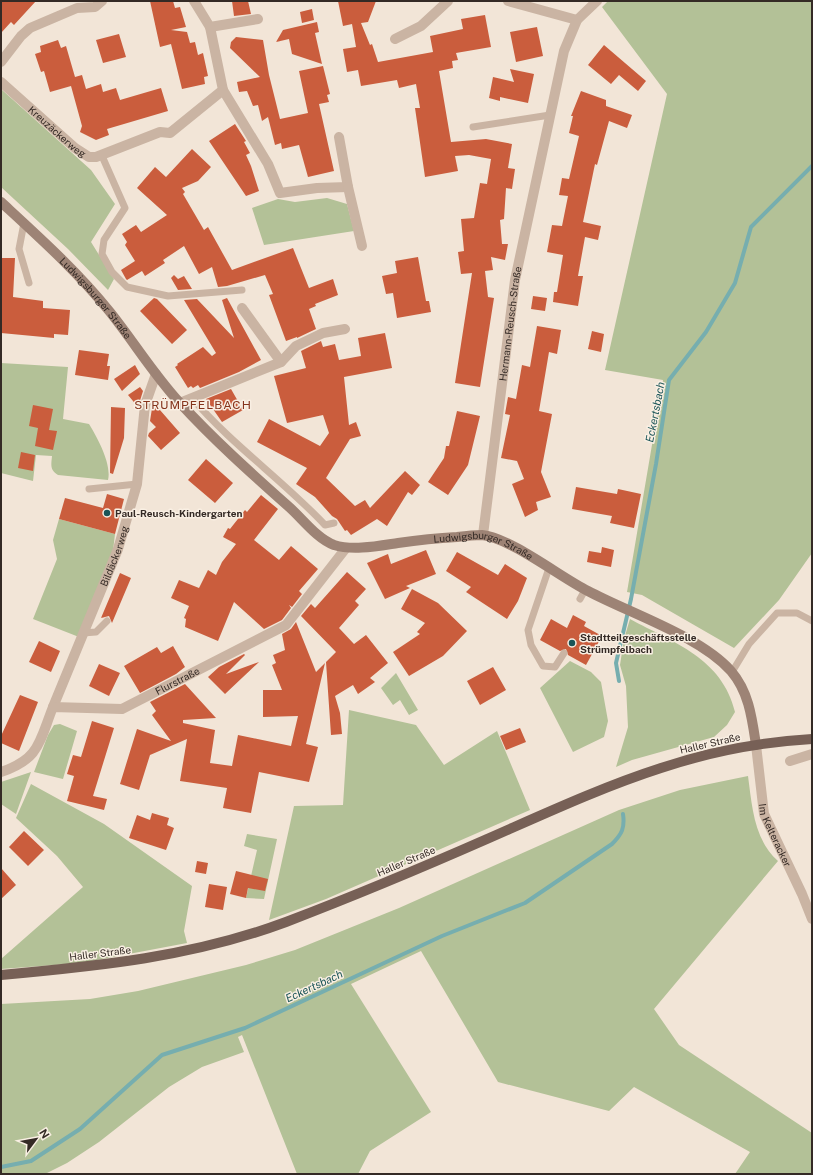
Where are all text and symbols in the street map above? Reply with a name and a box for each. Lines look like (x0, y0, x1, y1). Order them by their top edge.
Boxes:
street label: Kreuzäckerweg (26, 103, 88, 160)
street label: Ludwigsburger Straße (57, 255, 134, 341)
street label: Hermann-Reusch-Straße (496, 265, 524, 382)
water label: Eckertsbach (643, 381, 667, 443)
district label: STRÜMPFELBACH (134, 398, 252, 412)
place label: Paul-Reusch-Kindergarten (115, 507, 242, 519)
marker: Paul-Reusch-Kindergarten (102, 508, 112, 518)
street label: Bildäckerweg (97, 524, 130, 588)
street label: Ludwigsburger Straße (433, 529, 535, 562)
place label: Stadtteilgeschäftsstelle Strümpfelbach (580, 631, 697, 655)
marker: Stadtteilgeschäftsstelle Strümpfelbach (567, 638, 577, 648)
street label: Flurstraße (153, 664, 202, 697)
street label: Haller Straße (678, 730, 742, 756)
street label: Im Kelteracker (757, 803, 794, 869)
street label: Haller Straße (375, 843, 437, 879)
street label: Haller Straße (68, 943, 132, 963)
water label: Eckertsbach (284, 968, 344, 1004)
north arrow (16, 1119, 56, 1159)
text: N (37, 1127, 52, 1141)

